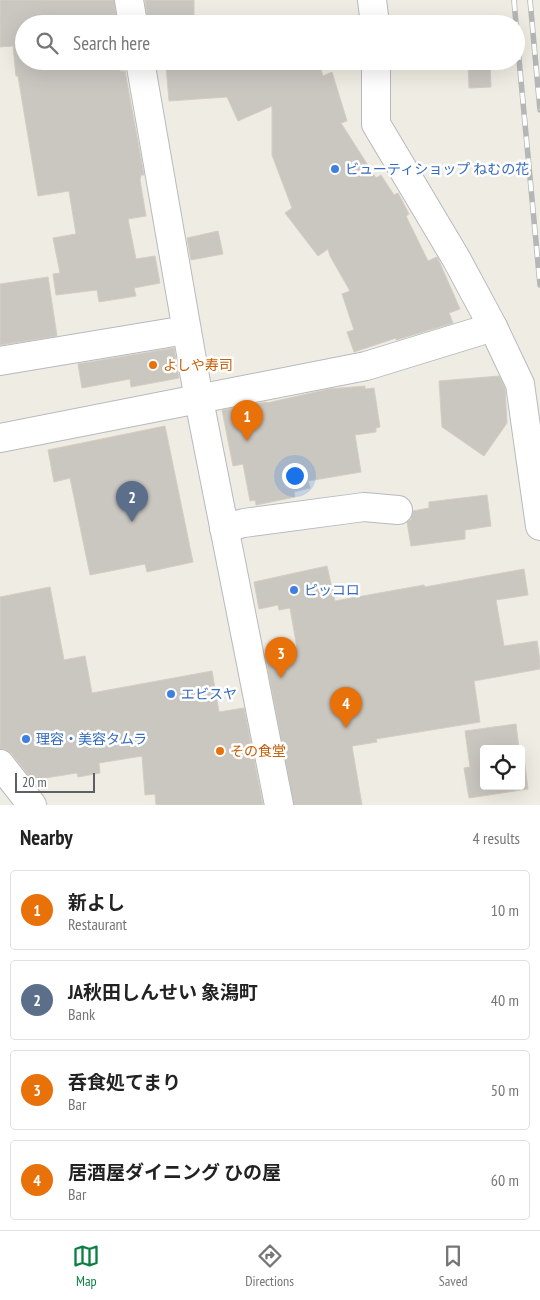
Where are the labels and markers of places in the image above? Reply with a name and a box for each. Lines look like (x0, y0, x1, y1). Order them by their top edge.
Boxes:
place label: ビューティショップ ねむの花 (345, 160, 529, 178)
marker: ビューティショップ ねむの花 (329, 163, 341, 175)
place label: よしや寿司 (163, 356, 233, 374)
marker: よしや寿司 (147, 359, 159, 371)
pin: 1 (231, 400, 263, 441)
pin: 2 (116, 481, 148, 522)
place label: ピッコロ (304, 581, 360, 599)
marker: ピッコロ (288, 584, 300, 596)
pin: 3 (265, 637, 297, 678)
place label: エビスヤ (181, 685, 237, 703)
pin: 4 (330, 687, 362, 728)
marker: エビスヤ (165, 688, 177, 700)
place label: 理容・美容タムラ (36, 730, 147, 748)
marker: 理容・美容タムラ (20, 733, 32, 745)
place label: その食堂 (230, 742, 286, 760)
marker: その食堂 (214, 745, 226, 757)

